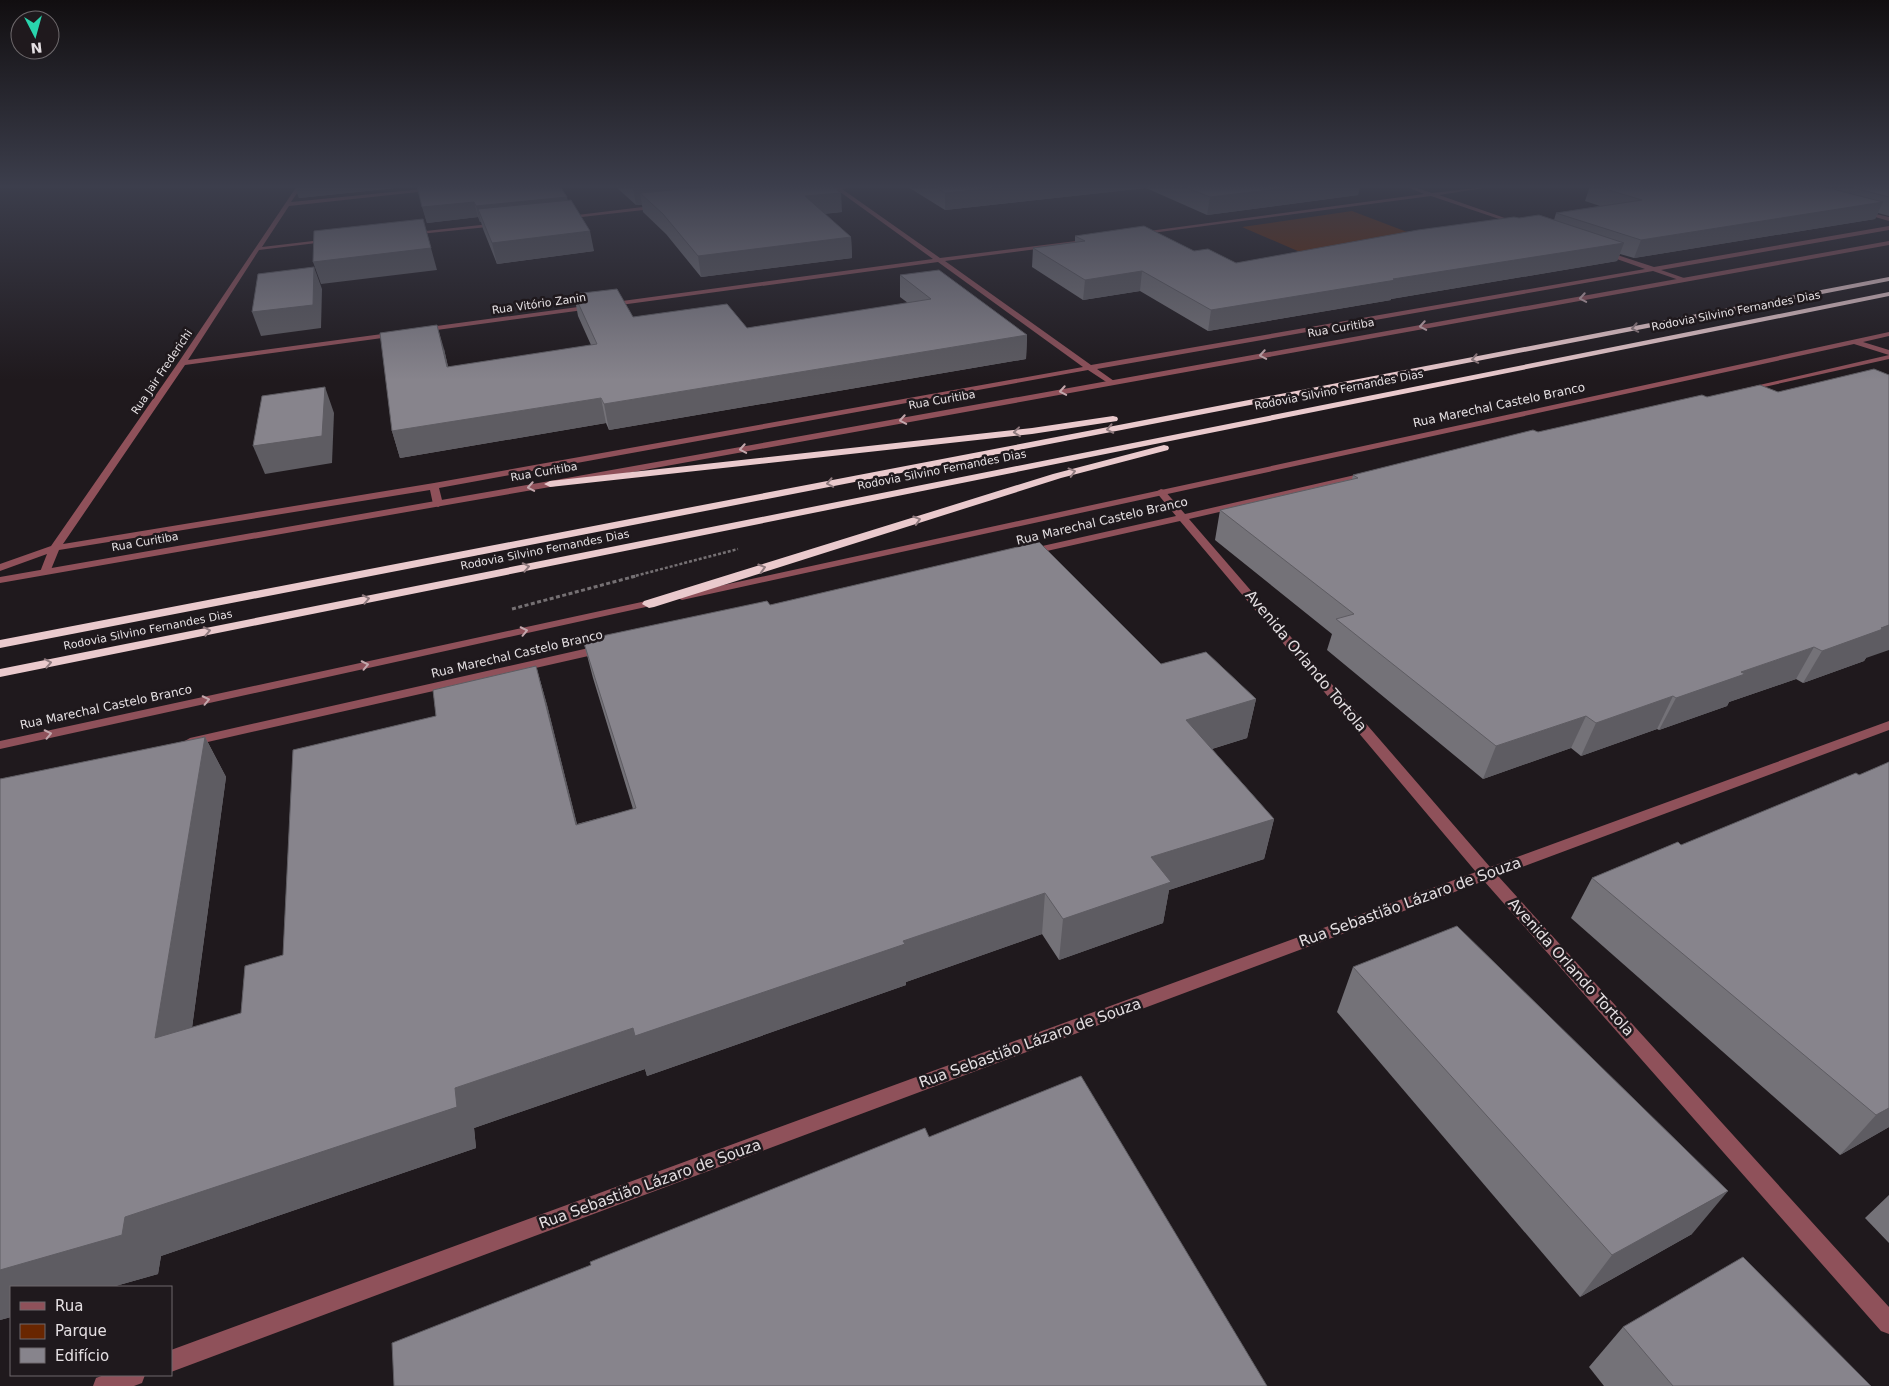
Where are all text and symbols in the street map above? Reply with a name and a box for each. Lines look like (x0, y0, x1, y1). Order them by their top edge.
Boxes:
north arrow (10, 10, 60, 60)
text: N (30, 39, 43, 56)
street label: Rodovia Silvino Fernandes Dias (1650, 288, 1822, 334)
street label: Rua Vitório Zanin (491, 291, 587, 317)
one-way arrow (1578, 292, 1587, 302)
street label: Rua Curitiba (1307, 316, 1375, 340)
one-way arrow (1418, 321, 1427, 331)
one-way arrow (1631, 322, 1639, 332)
street label: Rua Jair Frederichi (129, 327, 195, 417)
one-way arrow (1258, 350, 1267, 360)
one-way arrow (1471, 353, 1480, 363)
street label: Rodovia Silvino Fernandes Dias (1253, 367, 1425, 413)
street label: Rua Marechal Castelo Branco (1412, 380, 1586, 430)
one-way arrow (1058, 386, 1067, 396)
street label: Rua Curitiba (908, 388, 976, 412)
one-way arrow (898, 415, 907, 425)
one-way arrow (1105, 424, 1114, 434)
one-way arrow (1013, 426, 1021, 437)
one-way arrow (739, 444, 747, 454)
street label: Rodovia Silvino Fernandes Dias (856, 447, 1028, 493)
street label: Rua Curitiba (510, 460, 578, 484)
one-way arrow (1068, 467, 1077, 478)
one-way arrow (825, 478, 834, 488)
one-way arrow (527, 482, 536, 492)
street label: Rua Marechal Castelo Branco (1015, 494, 1189, 548)
one-way arrow (912, 515, 921, 525)
street label: Rodovia Silvino Fernandes Dias (459, 527, 631, 573)
street label: Rua Curitiba (111, 530, 179, 554)
one-way arrow (521, 562, 530, 573)
one-way arrow (757, 564, 765, 574)
street label: Avenida Orlando Tortola (1241, 587, 1371, 735)
one-way arrow (362, 594, 371, 605)
street label: Rodovia Silvino Fernandes Dias (62, 607, 234, 653)
one-way arrow (203, 626, 212, 637)
one-way arrow (520, 626, 529, 637)
street label: Rua Marechal Castelo Branco (430, 627, 604, 681)
one-way arrow (43, 658, 52, 669)
one-way arrow (361, 660, 370, 671)
street label: Rua Marechal Castelo Branco (19, 682, 193, 732)
one-way arrow (202, 695, 211, 706)
one-way arrow (43, 729, 52, 740)
street label: Rua Sebastião Lázaro de Souza (1297, 853, 1523, 951)
street label: Avenida Orlando Tortola (1504, 894, 1638, 1040)
street label: Rua Sebastião Lázaro de Souza (917, 994, 1143, 1092)
street label: Rua Sebastião Lázaro de Souza (537, 1135, 763, 1233)
legend (10, 1286, 172, 1376)
text: Rua (55, 1297, 83, 1315)
text: Parque (55, 1322, 107, 1340)
text: Edifício (55, 1347, 109, 1365)

